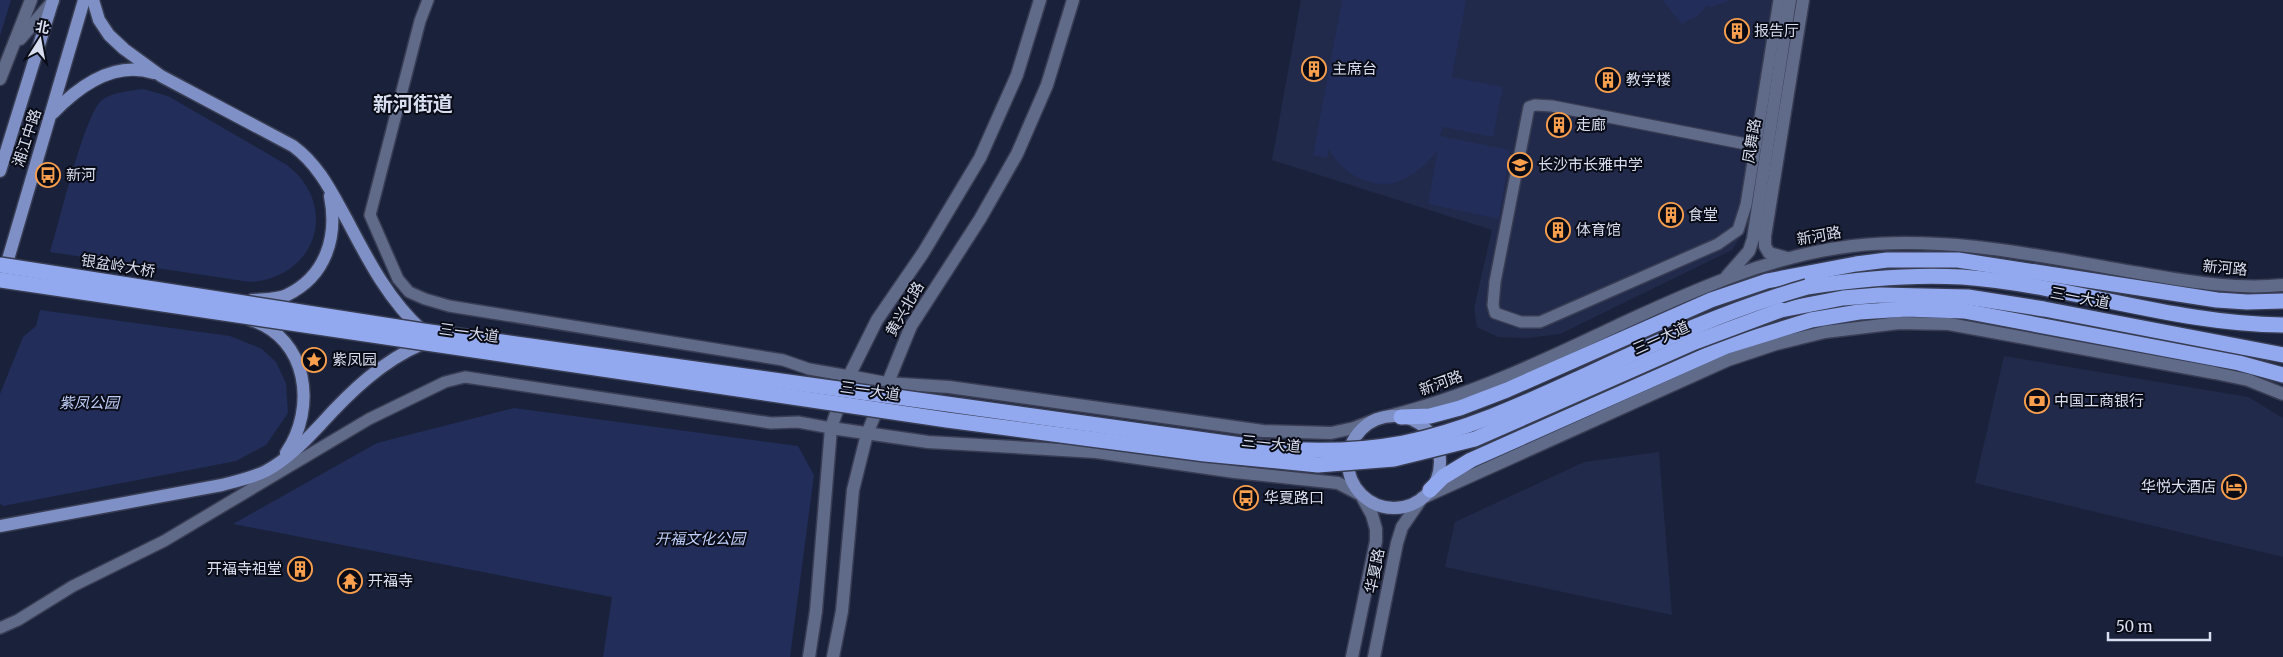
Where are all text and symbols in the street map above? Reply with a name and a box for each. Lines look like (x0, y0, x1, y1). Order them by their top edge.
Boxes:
north arrow (15, 15, 65, 65)
text: 北 (34, 17, 51, 37)
building icon: 报告厅 (1724, 18, 1750, 44)
place label: 报告厅 (1754, 21, 1799, 40)
building icon: 主席台 (1301, 56, 1327, 82)
place label: 主席台 (1332, 59, 1377, 78)
building icon: 教学楼 (1595, 67, 1621, 93)
place label: 教学楼 (1626, 70, 1671, 89)
district label: 新河街道 (373, 91, 453, 116)
street label: 湘江中路 (8, 106, 45, 169)
building icon: 走廊 (1546, 112, 1572, 138)
place label: 走廊 (1576, 115, 1606, 134)
street label: 凤舞路 (1739, 117, 1764, 165)
school or university icon: 长沙市长雅中学 (1507, 152, 1533, 178)
place label: 长沙市长雅中学 (1538, 155, 1643, 174)
bus stop icon: 新河 (35, 162, 61, 188)
place label: 新河 (66, 165, 96, 184)
building icon: 食堂 (1658, 202, 1684, 228)
place label: 食堂 (1688, 205, 1718, 224)
building icon: 体育馆 (1545, 217, 1571, 243)
place label: 体育馆 (1576, 220, 1621, 239)
street label: 新河路 (1795, 222, 1843, 249)
street label: 银盆岭大桥 (80, 250, 157, 281)
street label: 新河路 (2202, 256, 2248, 279)
street label: 黄兴北路 (881, 278, 928, 339)
street label: 三一大道 (2049, 282, 2111, 313)
street label: 三一大道 (1630, 317, 1692, 358)
street label: 三一大道 (438, 319, 500, 346)
place icon: 紫凤园 (301, 347, 327, 373)
place label: 紫凤园 (332, 350, 377, 369)
street label: 新河路 (1416, 366, 1465, 399)
street label: 三一大道 (839, 377, 901, 404)
bank icon: 中国工商银行 (2024, 388, 2050, 414)
place label: 中国工商银行 (2054, 391, 2144, 410)
park label: 紫凤公园 (59, 393, 121, 412)
street label: 三一大道 (1240, 431, 1302, 456)
hotel icon: 华悦大酒店 (2221, 474, 2247, 500)
place label: 华悦大酒店 (2141, 477, 2216, 496)
bus stop icon: 华夏路口 (1233, 485, 1259, 511)
place label: 华夏路口 (1264, 488, 1324, 507)
park label: 开福文化公园 (655, 529, 747, 548)
street label: 华夏路 (1361, 547, 1388, 595)
building icon: 开福寺祖堂 (287, 556, 313, 582)
place label: 开福寺祖堂 (207, 559, 282, 578)
temple icon: 开福寺 (337, 568, 363, 594)
place label: 开福寺 (368, 571, 413, 590)
scale bar (2108, 610, 2210, 642)
text: 50 m (2116, 617, 2153, 636)

